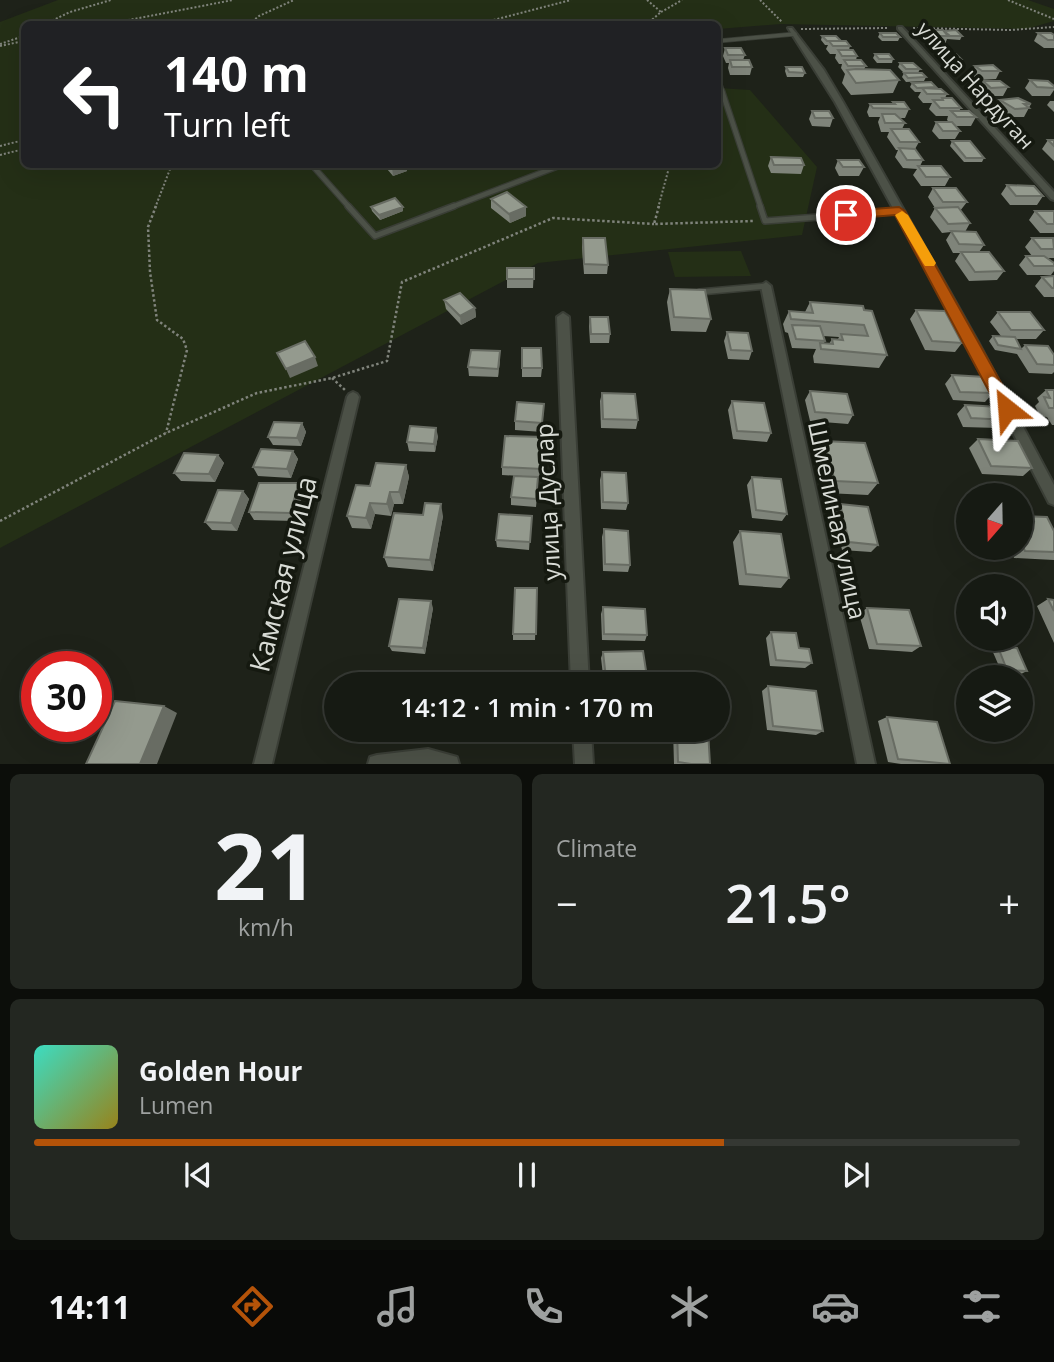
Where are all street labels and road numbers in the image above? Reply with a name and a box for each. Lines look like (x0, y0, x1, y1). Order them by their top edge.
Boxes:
street label: улица Нардуган (911, 15, 1041, 155)
street label: Шмелиная улица (801, 418, 875, 622)
street label: улица Дуслар (526, 423, 568, 581)
street label: Камская улица (239, 472, 325, 676)

